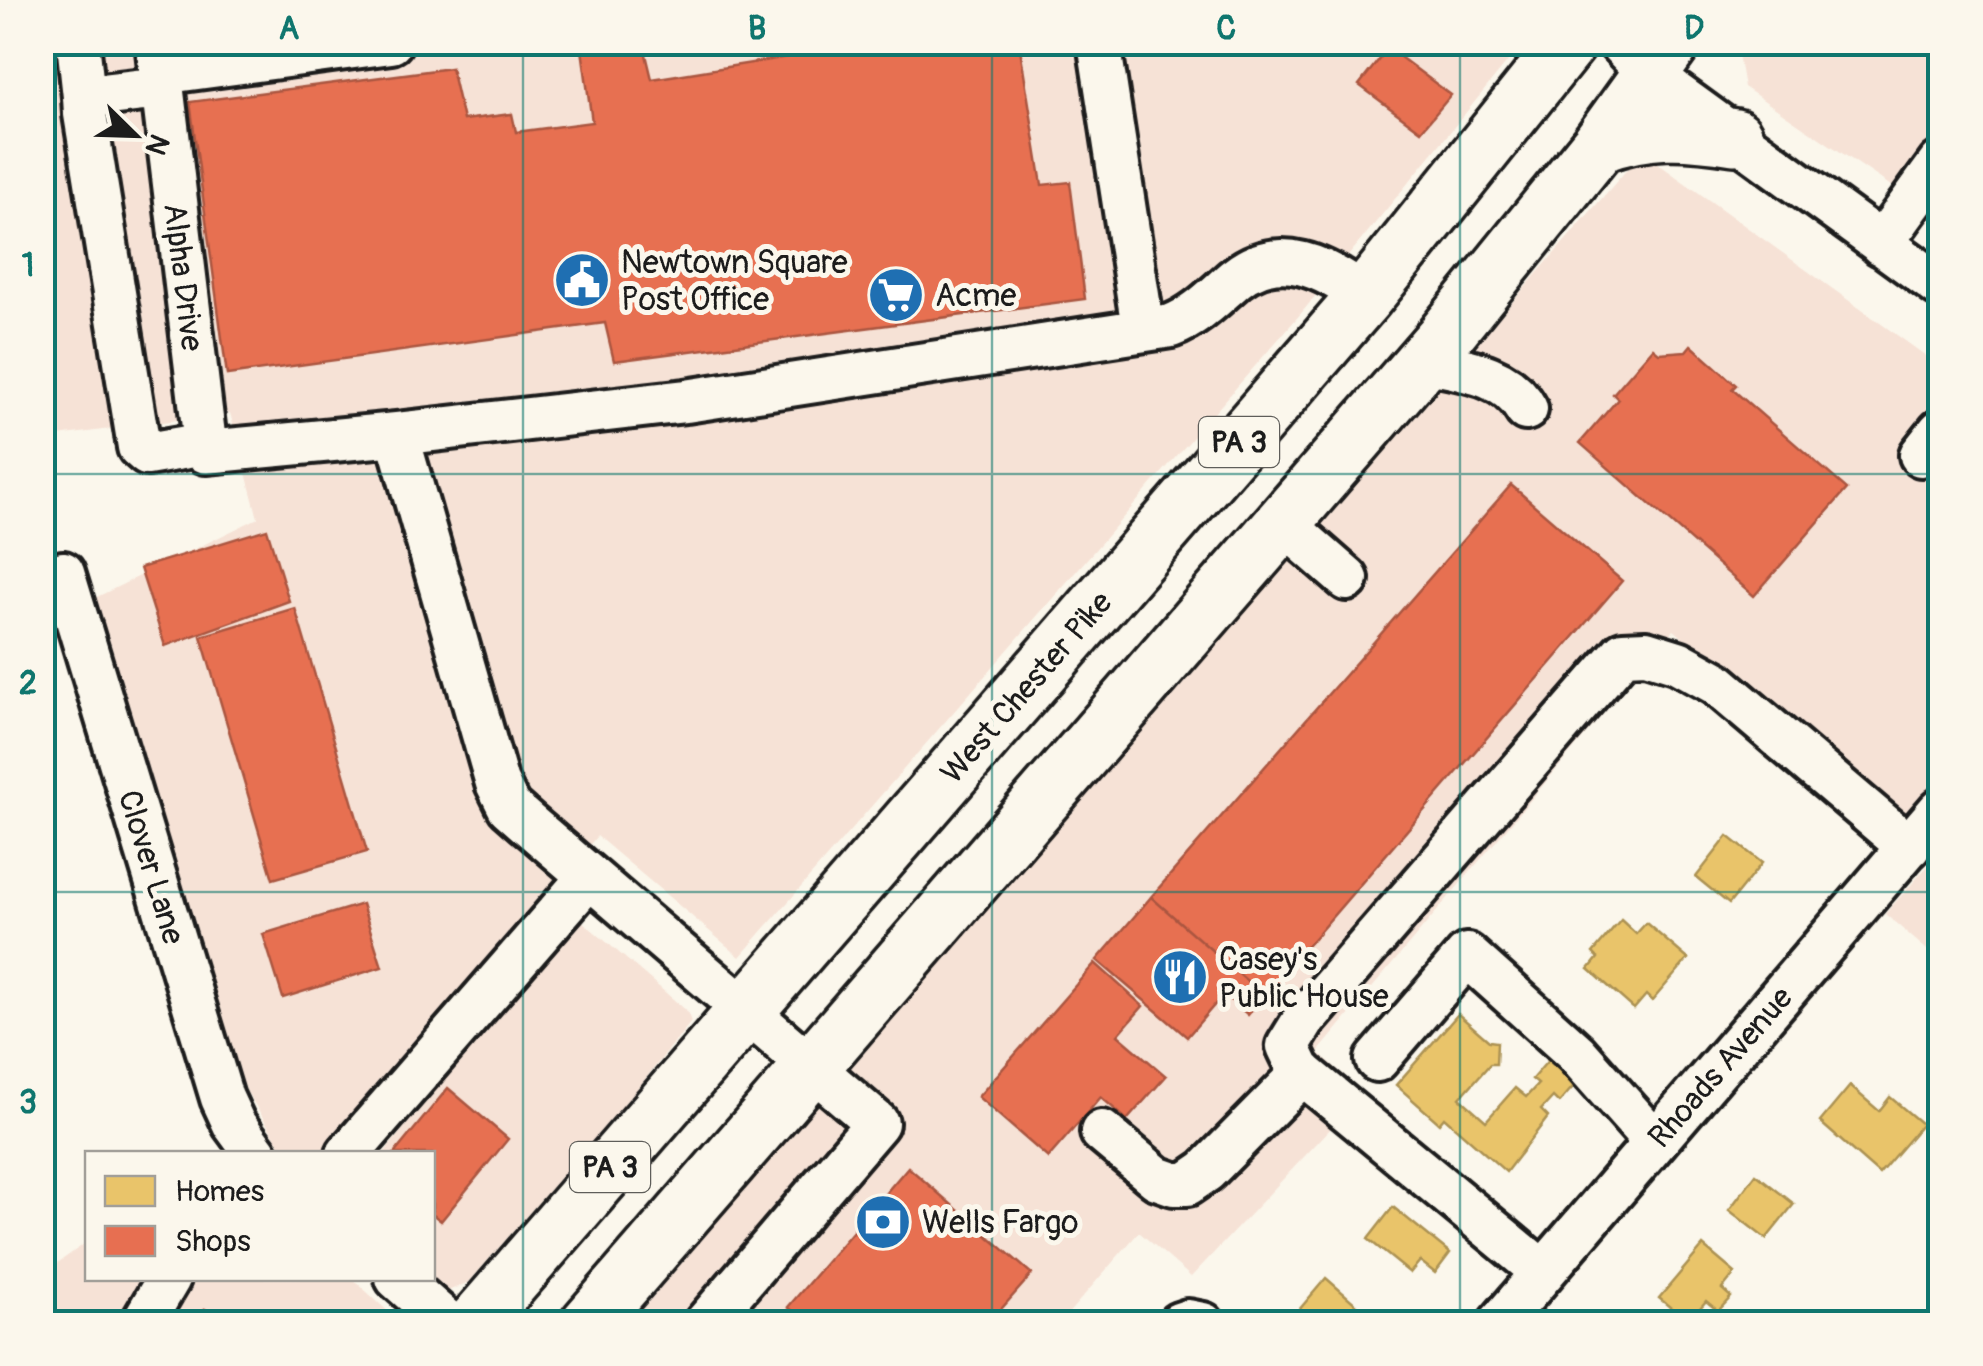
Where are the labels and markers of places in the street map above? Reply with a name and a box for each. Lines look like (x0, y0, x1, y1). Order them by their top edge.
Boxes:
place label: Newtown Square Post Office (621, 243, 848, 320)
public building icon: Newtown Square Post Office (552, 250, 612, 310)
supermarket icon: Acme (866, 265, 926, 325)
place label: Acme (935, 276, 1016, 316)
place label: Casey's Public House (1219, 940, 1389, 1017)
restaurant icon: Casey's Public House (1150, 947, 1210, 1007)
bank icon: Wells Fargo (853, 1192, 913, 1252)
place label: Wells Fargo (922, 1203, 1079, 1243)

